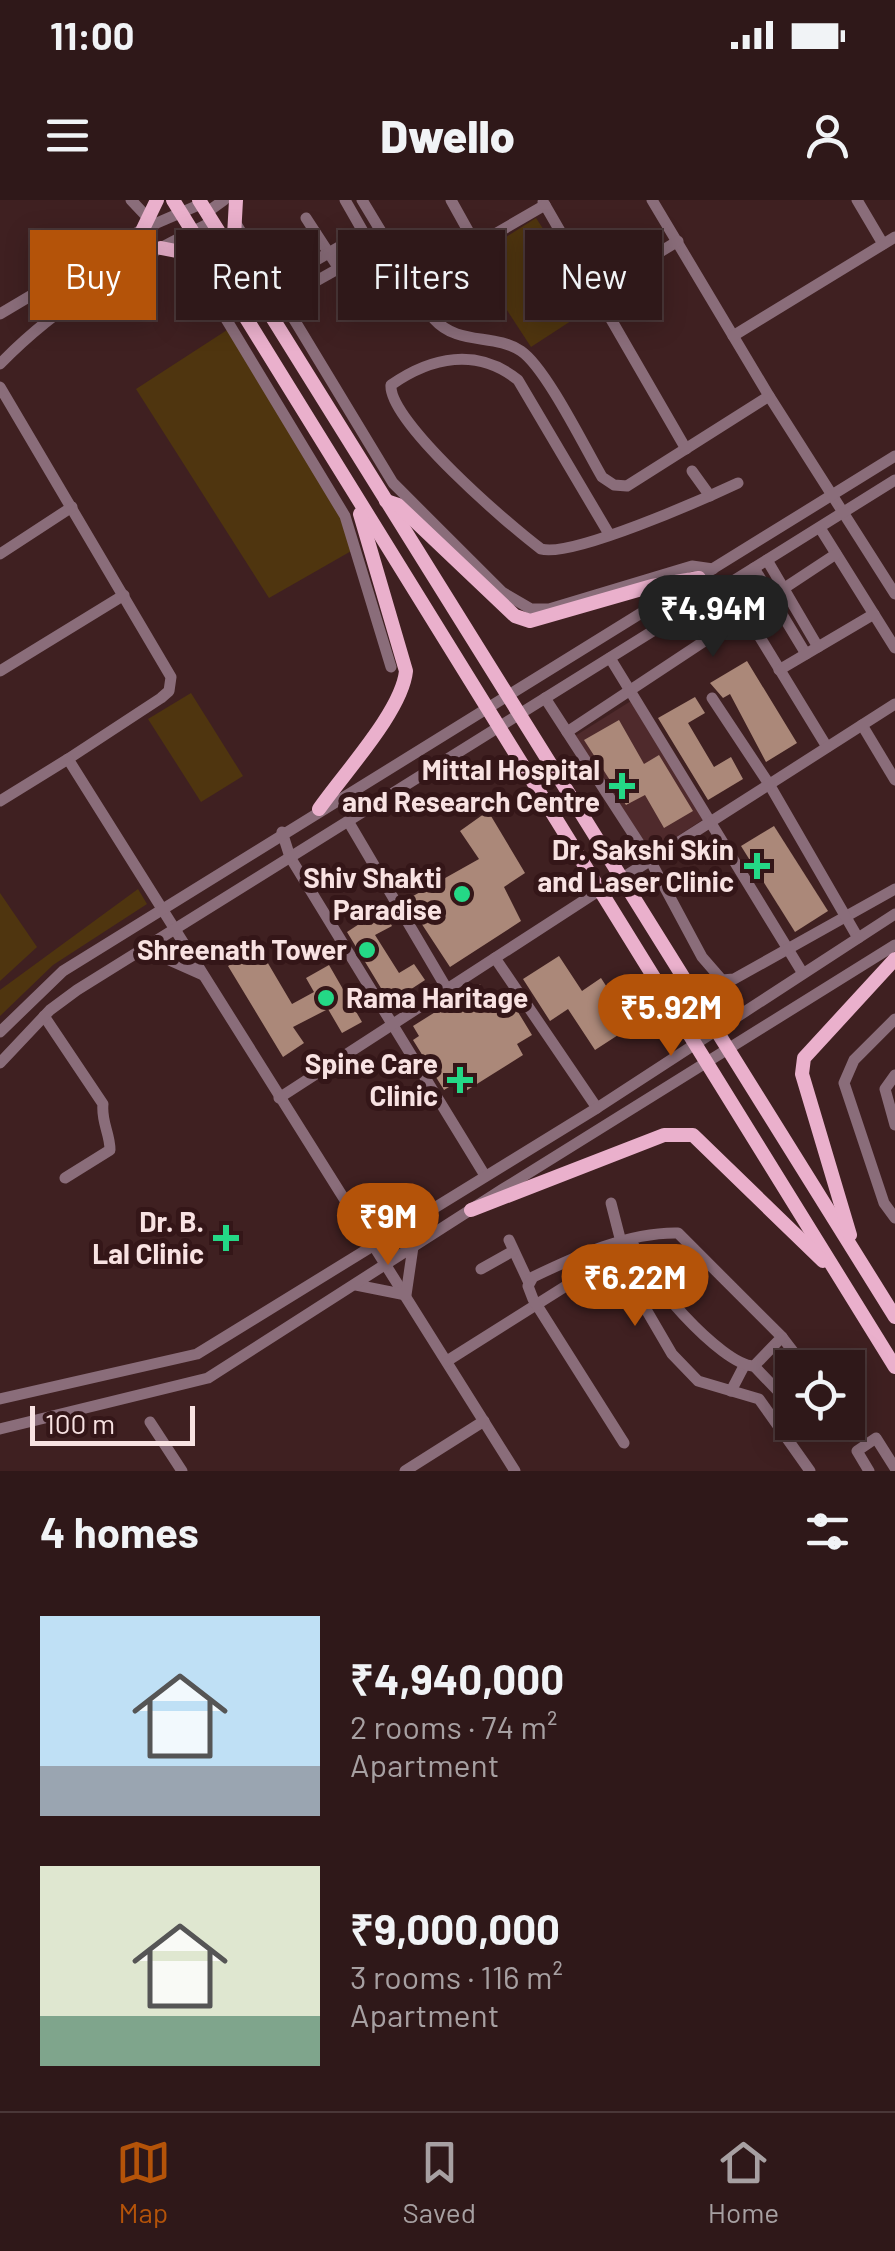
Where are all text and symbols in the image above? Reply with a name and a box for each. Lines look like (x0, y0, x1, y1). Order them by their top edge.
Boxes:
text: 11:00 (50, 12, 134, 58)
icon: menu (40, 108, 95, 163)
text: Dwello (380, 108, 515, 162)
icon: person (800, 108, 855, 163)
chip: Buy (30, 230, 156, 320)
chip: Rent (176, 230, 318, 320)
chip: Filters (338, 230, 505, 320)
chip: New (525, 230, 662, 320)
pin: ₹4.94M (632, 575, 794, 660)
text: ₹4.94M (660, 588, 766, 626)
place label: Mittal Hospital and Research Centre (342, 752, 600, 818)
marker: Mittal Hospital and Research Centre (609, 773, 635, 799)
place label: Dr. Sakshi Skin and Laser Clinic (538, 832, 734, 898)
marker: Dr. Sakshi Skin and Laser Clinic (744, 853, 770, 879)
place label: Shiv Shakti Paradise (303, 860, 442, 926)
marker: Shiv Shakti Paradise (451, 883, 473, 905)
place label: Shreenath Tower (137, 932, 347, 966)
marker: Shreenath Tower (356, 939, 378, 961)
pin: ₹5.92M (590, 974, 752, 1059)
place label: Rama Haritage (346, 980, 528, 1014)
marker: Rama Haritage (315, 987, 337, 1009)
text: ₹5.92M (620, 987, 722, 1025)
place label: Spine Care Clinic (305, 1046, 438, 1112)
marker: Spine Care Clinic (447, 1067, 473, 1093)
pin: ₹9M (340, 1183, 436, 1268)
text: ₹9M (359, 1196, 417, 1234)
place label: Dr. B. Lal Clinic (92, 1204, 204, 1270)
marker: Dr. B. Lal Clinic (213, 1225, 239, 1251)
pin: ₹6.22M (554, 1244, 716, 1329)
text: ₹6.22M (584, 1257, 686, 1295)
map controls (775, 1350, 865, 1440)
button: locate (775, 1350, 865, 1440)
scale bar (30, 1401, 195, 1446)
text: 100 m (45, 1406, 115, 1440)
icon: filters (800, 1504, 855, 1559)
text: 4 homes (40, 1506, 199, 1556)
text: ₹4,940,000 (350, 1653, 564, 1703)
icon: home (120, 1656, 240, 1776)
text: 2 rooms · 74 m² (350, 1707, 557, 1745)
text: Apartment (350, 1745, 499, 1783)
text: ₹9,000,000 (350, 1903, 560, 1953)
icon: home (120, 1906, 240, 2026)
text: 3 rooms · 116 m² (350, 1957, 563, 1995)
text: Apartment (350, 1995, 499, 2033)
tab: Map (116, 2135, 171, 2229)
tab: Saved (403, 2135, 476, 2229)
tab: Home (708, 2135, 779, 2229)

